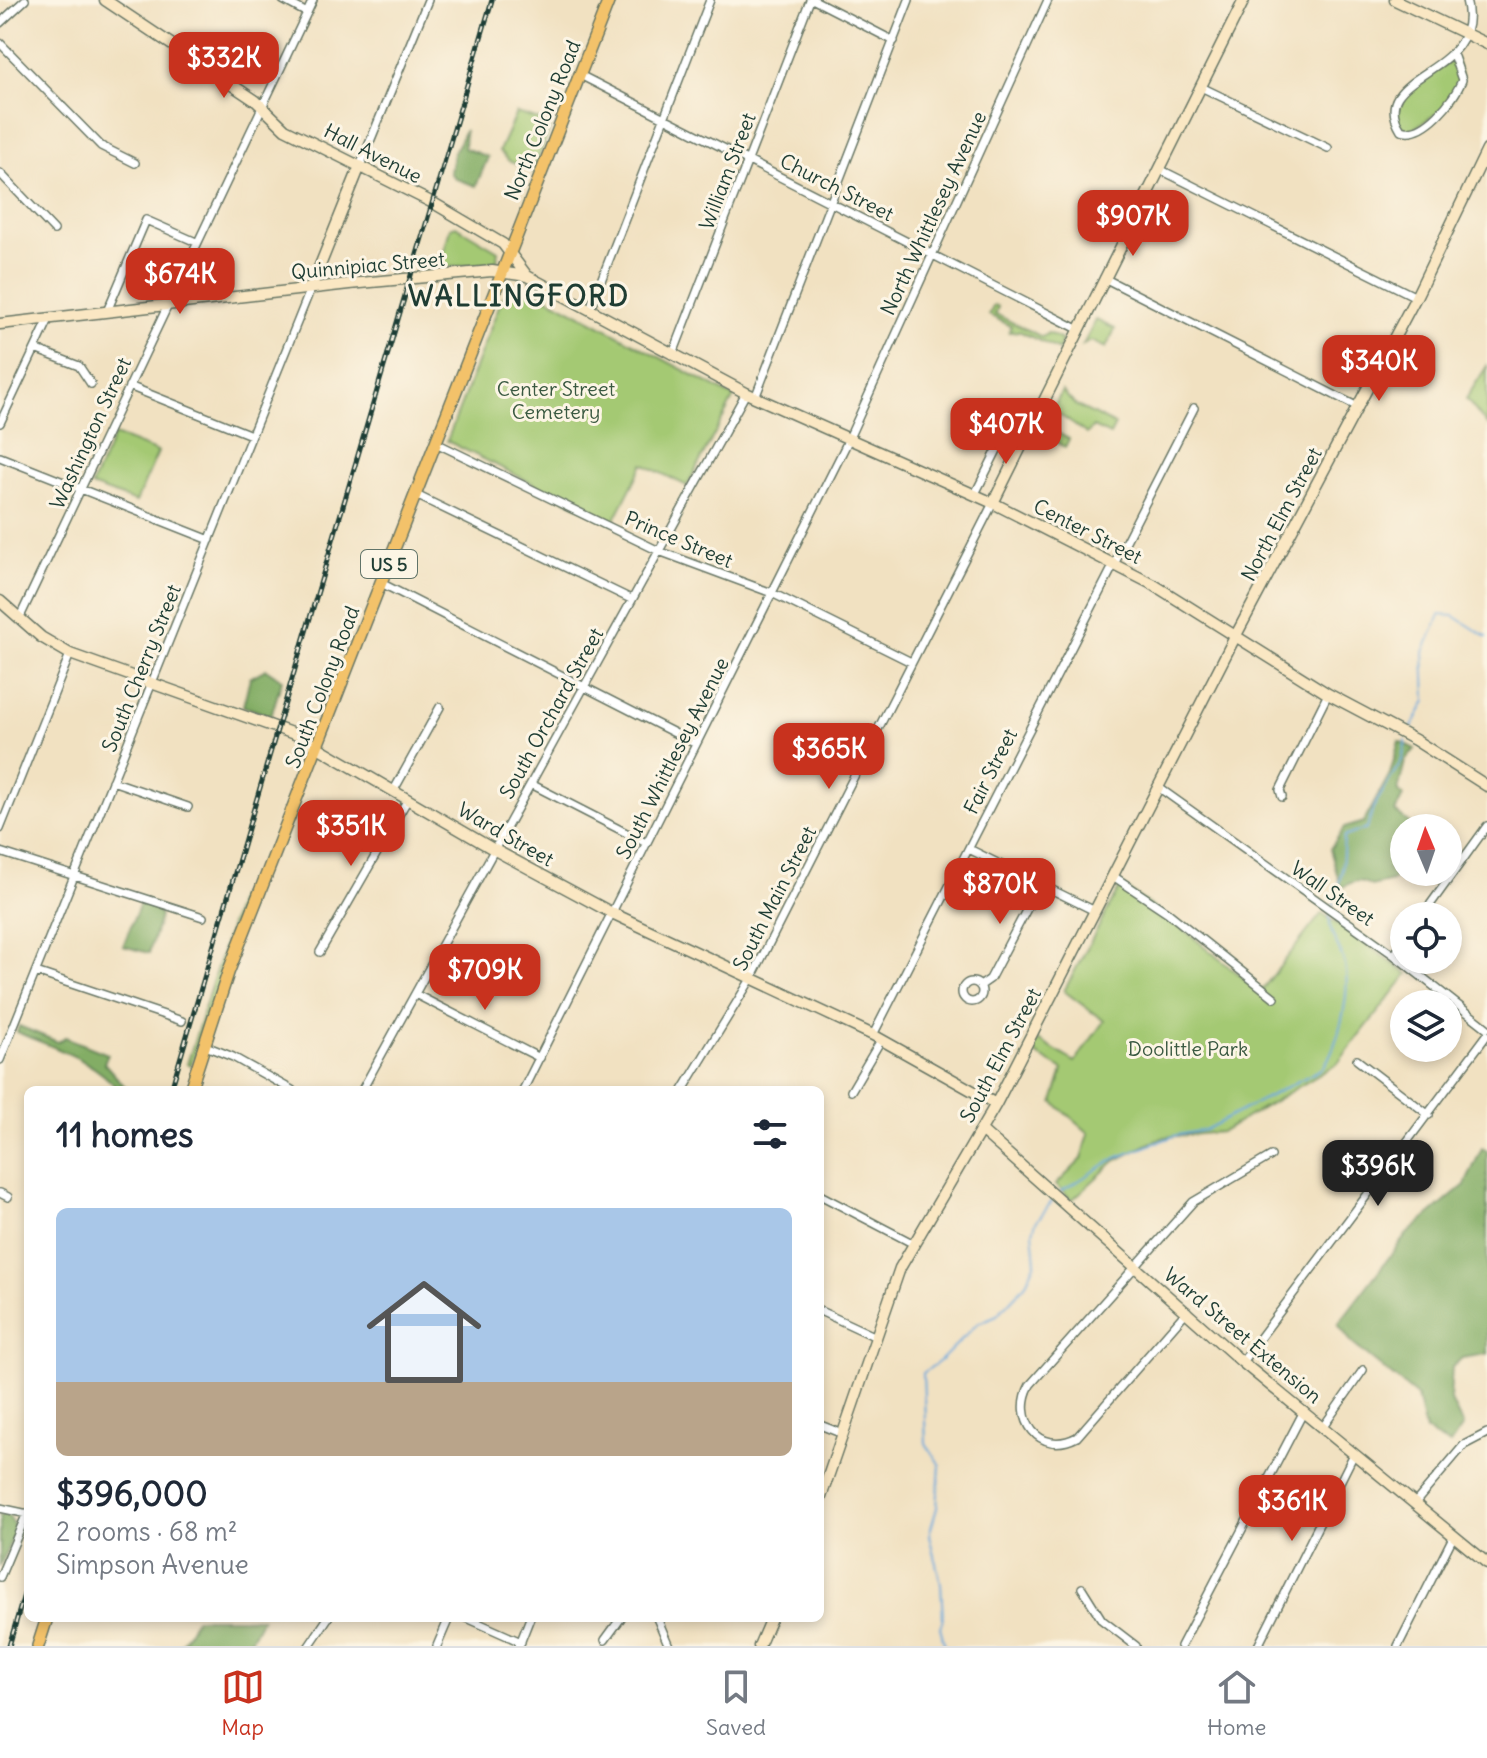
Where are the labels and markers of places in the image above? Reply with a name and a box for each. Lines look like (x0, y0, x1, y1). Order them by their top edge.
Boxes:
pin: $332K (168, 32, 280, 100)
pin: $907K (1077, 190, 1189, 258)
pin: $674K (124, 248, 236, 316)
pin: $340K (1323, 335, 1435, 403)
pin: $407K (950, 398, 1062, 466)
pin: $365K (773, 723, 885, 791)
pin: $351K (295, 800, 407, 868)
pin: $870K (944, 858, 1056, 926)
pin: $709K (429, 944, 541, 1012)
pin: $396K (1322, 1140, 1434, 1208)
pin: $361K (1236, 1475, 1348, 1543)

